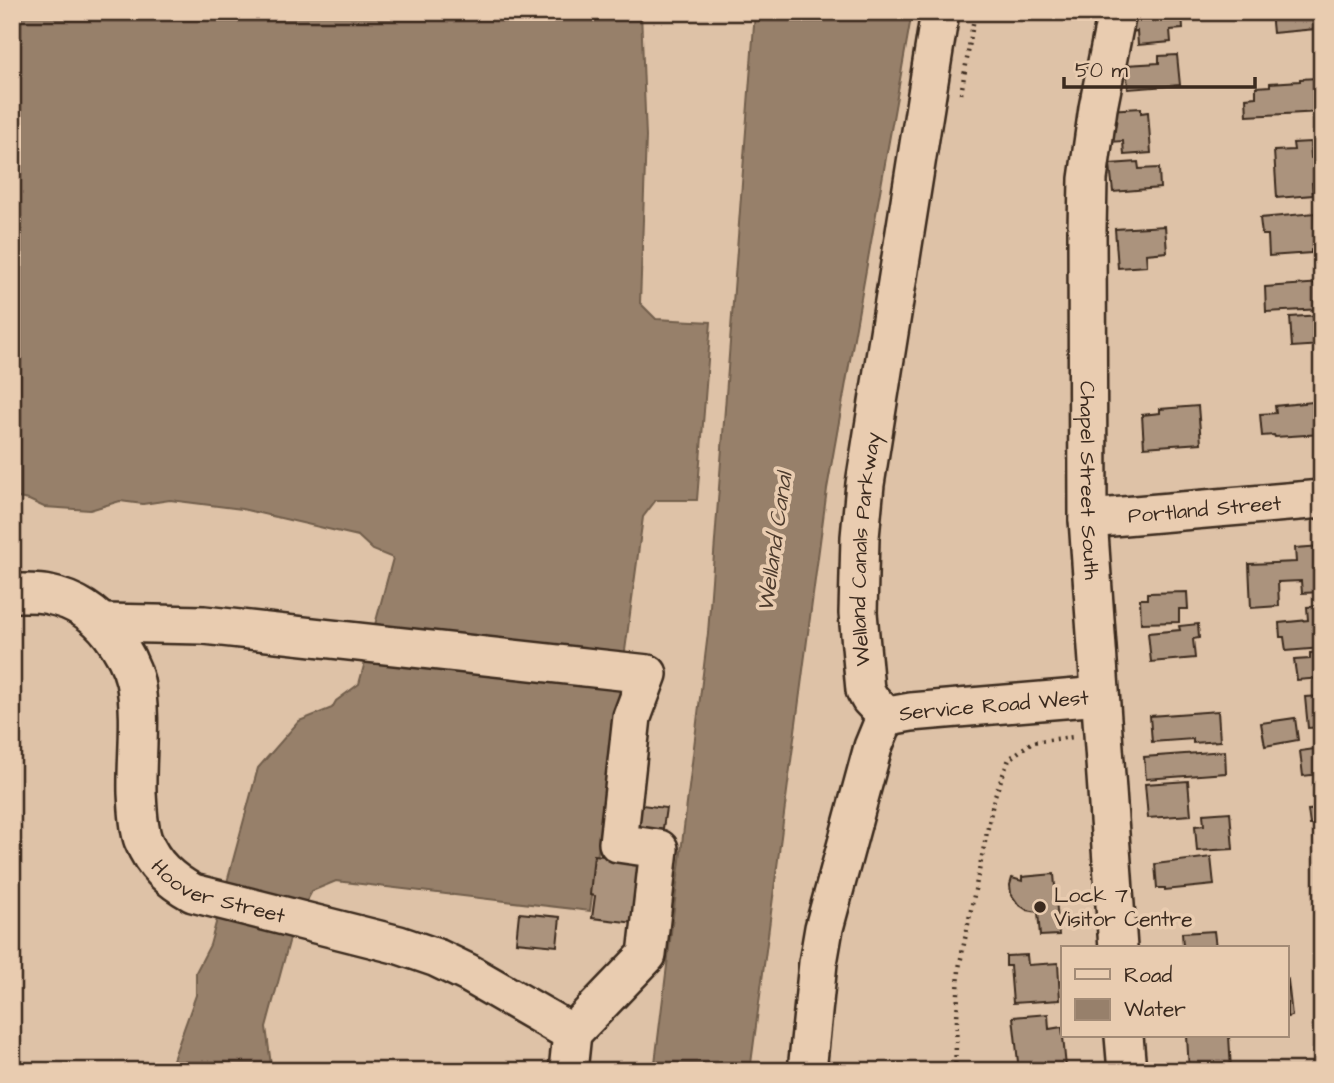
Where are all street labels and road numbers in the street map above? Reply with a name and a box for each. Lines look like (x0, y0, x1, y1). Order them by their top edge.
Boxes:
street label: Chapel Street South (1072, 381, 1106, 581)
street label: Welland Canals Parkway (844, 430, 890, 667)
street label: Portland Street (1127, 488, 1283, 531)
street label: Service Road West (897, 683, 1090, 729)
street label: Hoover Street (144, 853, 289, 931)

